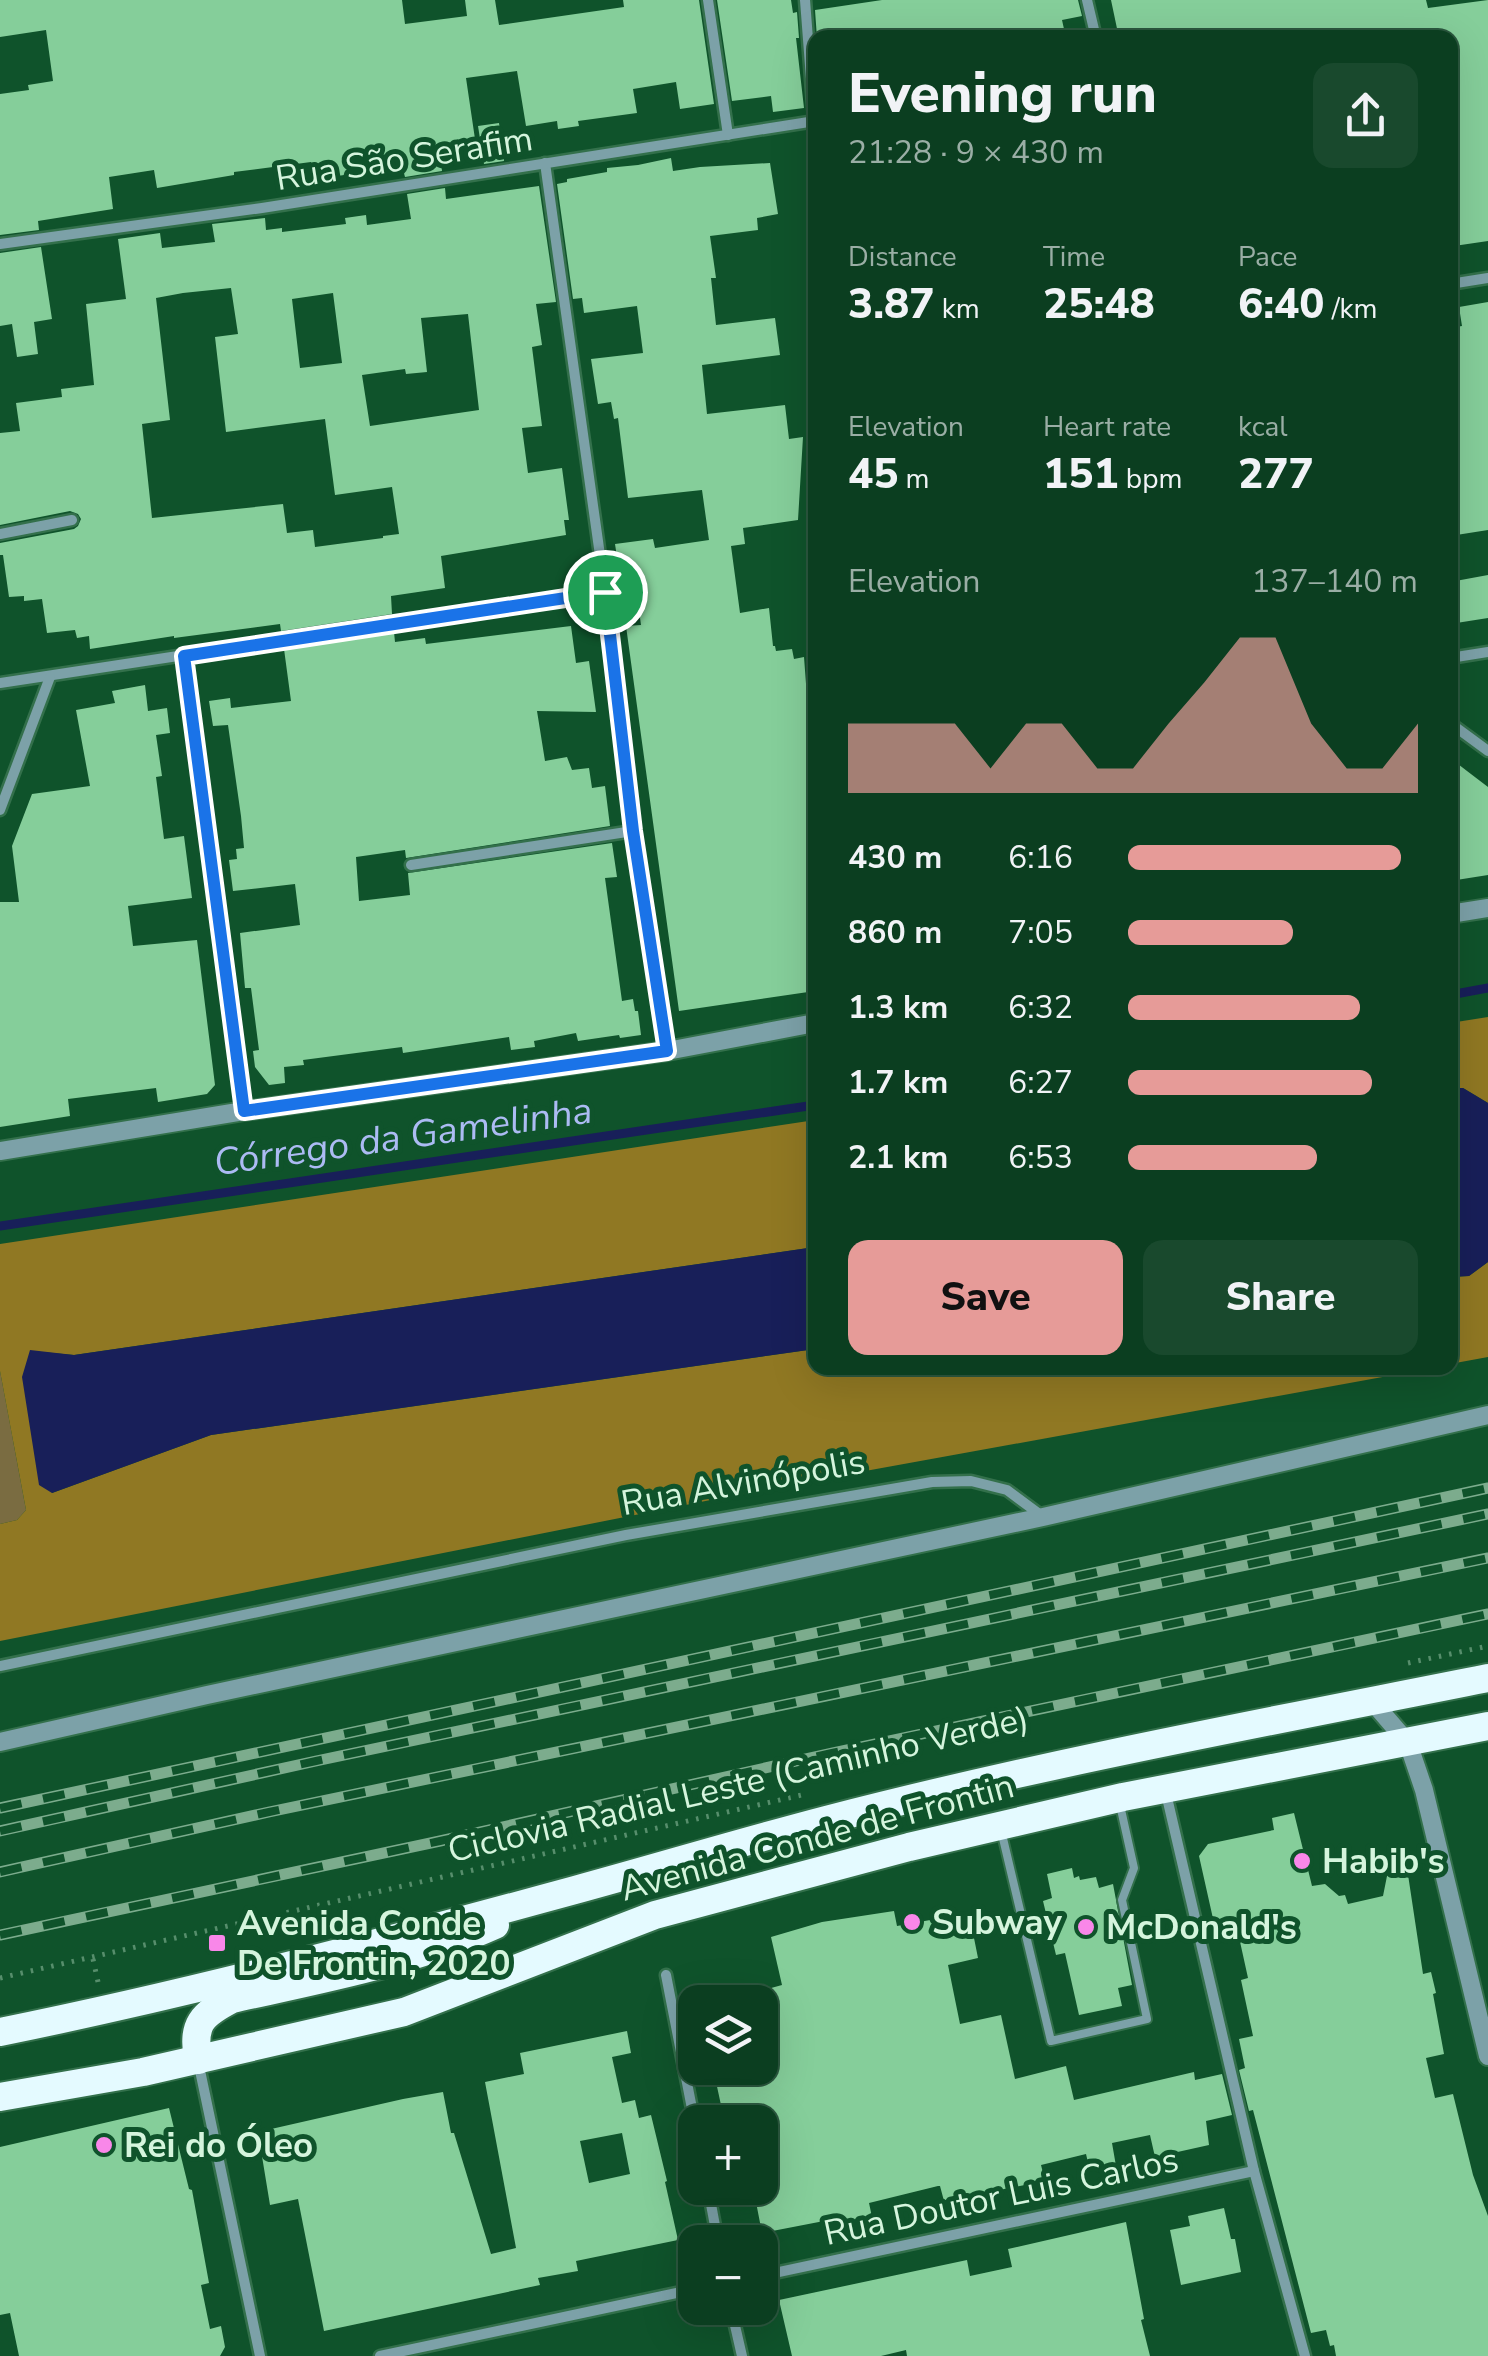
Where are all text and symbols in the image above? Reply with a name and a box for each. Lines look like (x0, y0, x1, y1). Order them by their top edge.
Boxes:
text: Evening run (848, 56, 1157, 131)
button: share (1313, 63, 1418, 168)
street label: Rua São Serafim (272, 115, 536, 202)
text: 21:28 · 9 × 430 m (848, 131, 1104, 174)
text: Distance (848, 238, 957, 276)
text: Time (1043, 238, 1105, 276)
text: Pace (1238, 238, 1297, 276)
text: 3.87 (848, 276, 935, 333)
text: 25:48 (1043, 276, 1155, 333)
text: 6:40 (1238, 276, 1325, 333)
text: km (935, 290, 980, 328)
text: /km (1325, 290, 1378, 328)
text: Elevation (848, 408, 964, 446)
text: Heart rate (1043, 408, 1171, 446)
text: kcal (1238, 408, 1288, 446)
text: 45 (848, 446, 898, 503)
text: 151 (1043, 446, 1119, 503)
text: 277 (1238, 446, 1314, 503)
text: m (898, 460, 930, 498)
text: bpm (1119, 460, 1182, 498)
pin (563, 550, 648, 635)
text: Elevation (848, 560, 981, 603)
text: 137–140 m (1251, 560, 1418, 603)
icon: arrive (578, 565, 633, 620)
text: 430 m (848, 836, 942, 879)
text: 6:16 (1008, 836, 1073, 879)
text: 860 m (848, 911, 942, 954)
text: 7:05 (1008, 911, 1073, 954)
text: 1.3 km (848, 986, 948, 1029)
text: 6:32 (1008, 986, 1073, 1029)
text: 1.7 km (848, 1061, 948, 1104)
text: 6:27 (1008, 1061, 1073, 1104)
water label: Córrego da Gamelinha (211, 1085, 596, 1188)
text: 2.1 km (848, 1136, 948, 1179)
text: 6:53 (1008, 1136, 1073, 1179)
button: Save (848, 1240, 1123, 1355)
button: Share (1143, 1240, 1418, 1355)
street label: Rua Alvinópolis (618, 1438, 869, 1527)
street label: Ciclovia Radial Leste (Caminho Verde) (443, 1695, 1033, 1874)
street label: Avenida Conde de Frontin (615, 1762, 1019, 1913)
place label: Habib's (1322, 1838, 1445, 1885)
marker: Habib's (1291, 1850, 1313, 1872)
place label: Subway (932, 1899, 1062, 1946)
place label: Avenida Conde De Frontin, 2020 (237, 1900, 510, 1987)
place label: McDonald's (1106, 1904, 1297, 1951)
marker: Subway (901, 1911, 923, 1933)
marker: McDonald's (1075, 1916, 1097, 1938)
marker: Avenida Conde De Frontin, 2020 (206, 1932, 228, 1954)
map controls (678, 1985, 778, 2325)
button: layers (678, 1985, 778, 2085)
button: + (678, 2105, 778, 2205)
place label: Rei do Óleo (124, 2122, 313, 2169)
marker: Rei do Óleo (93, 2134, 115, 2156)
street label: Rua Doutor Luis Carlos (819, 2136, 1183, 2257)
button: − (678, 2225, 778, 2325)

